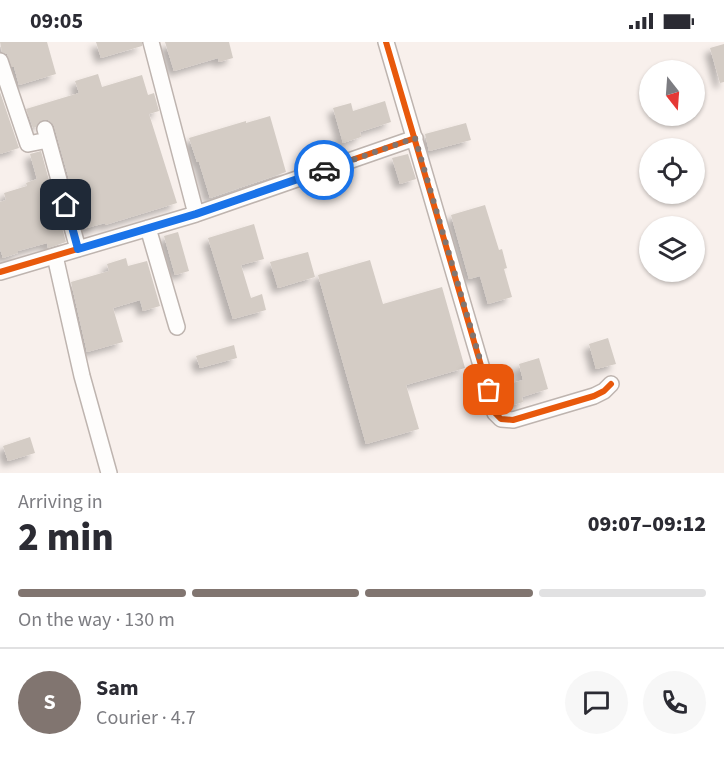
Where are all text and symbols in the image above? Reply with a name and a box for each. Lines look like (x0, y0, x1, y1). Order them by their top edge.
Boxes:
text: 09:05 (30, 5, 83, 37)
north arrow (639, 60, 705, 126)
map controls (639, 60, 705, 282)
button: locate (639, 138, 705, 204)
courier (294, 140, 354, 200)
icon: car (308, 154, 341, 187)
pin (40, 179, 91, 230)
icon: home (49, 188, 82, 221)
button: layers (639, 216, 705, 282)
pin (463, 364, 514, 415)
icon: bag (472, 373, 505, 406)
text: Arriving in (18, 488, 103, 516)
text: 09:07–09:12 (588, 508, 706, 540)
text: 2 min (18, 510, 114, 566)
text: On the way · 130 m (18, 606, 175, 634)
button: chat (565, 671, 628, 734)
button: phone (643, 671, 706, 734)
text: Sam (96, 672, 139, 704)
text: S (43, 686, 56, 718)
text: Courier · 4.7 (96, 704, 196, 732)

